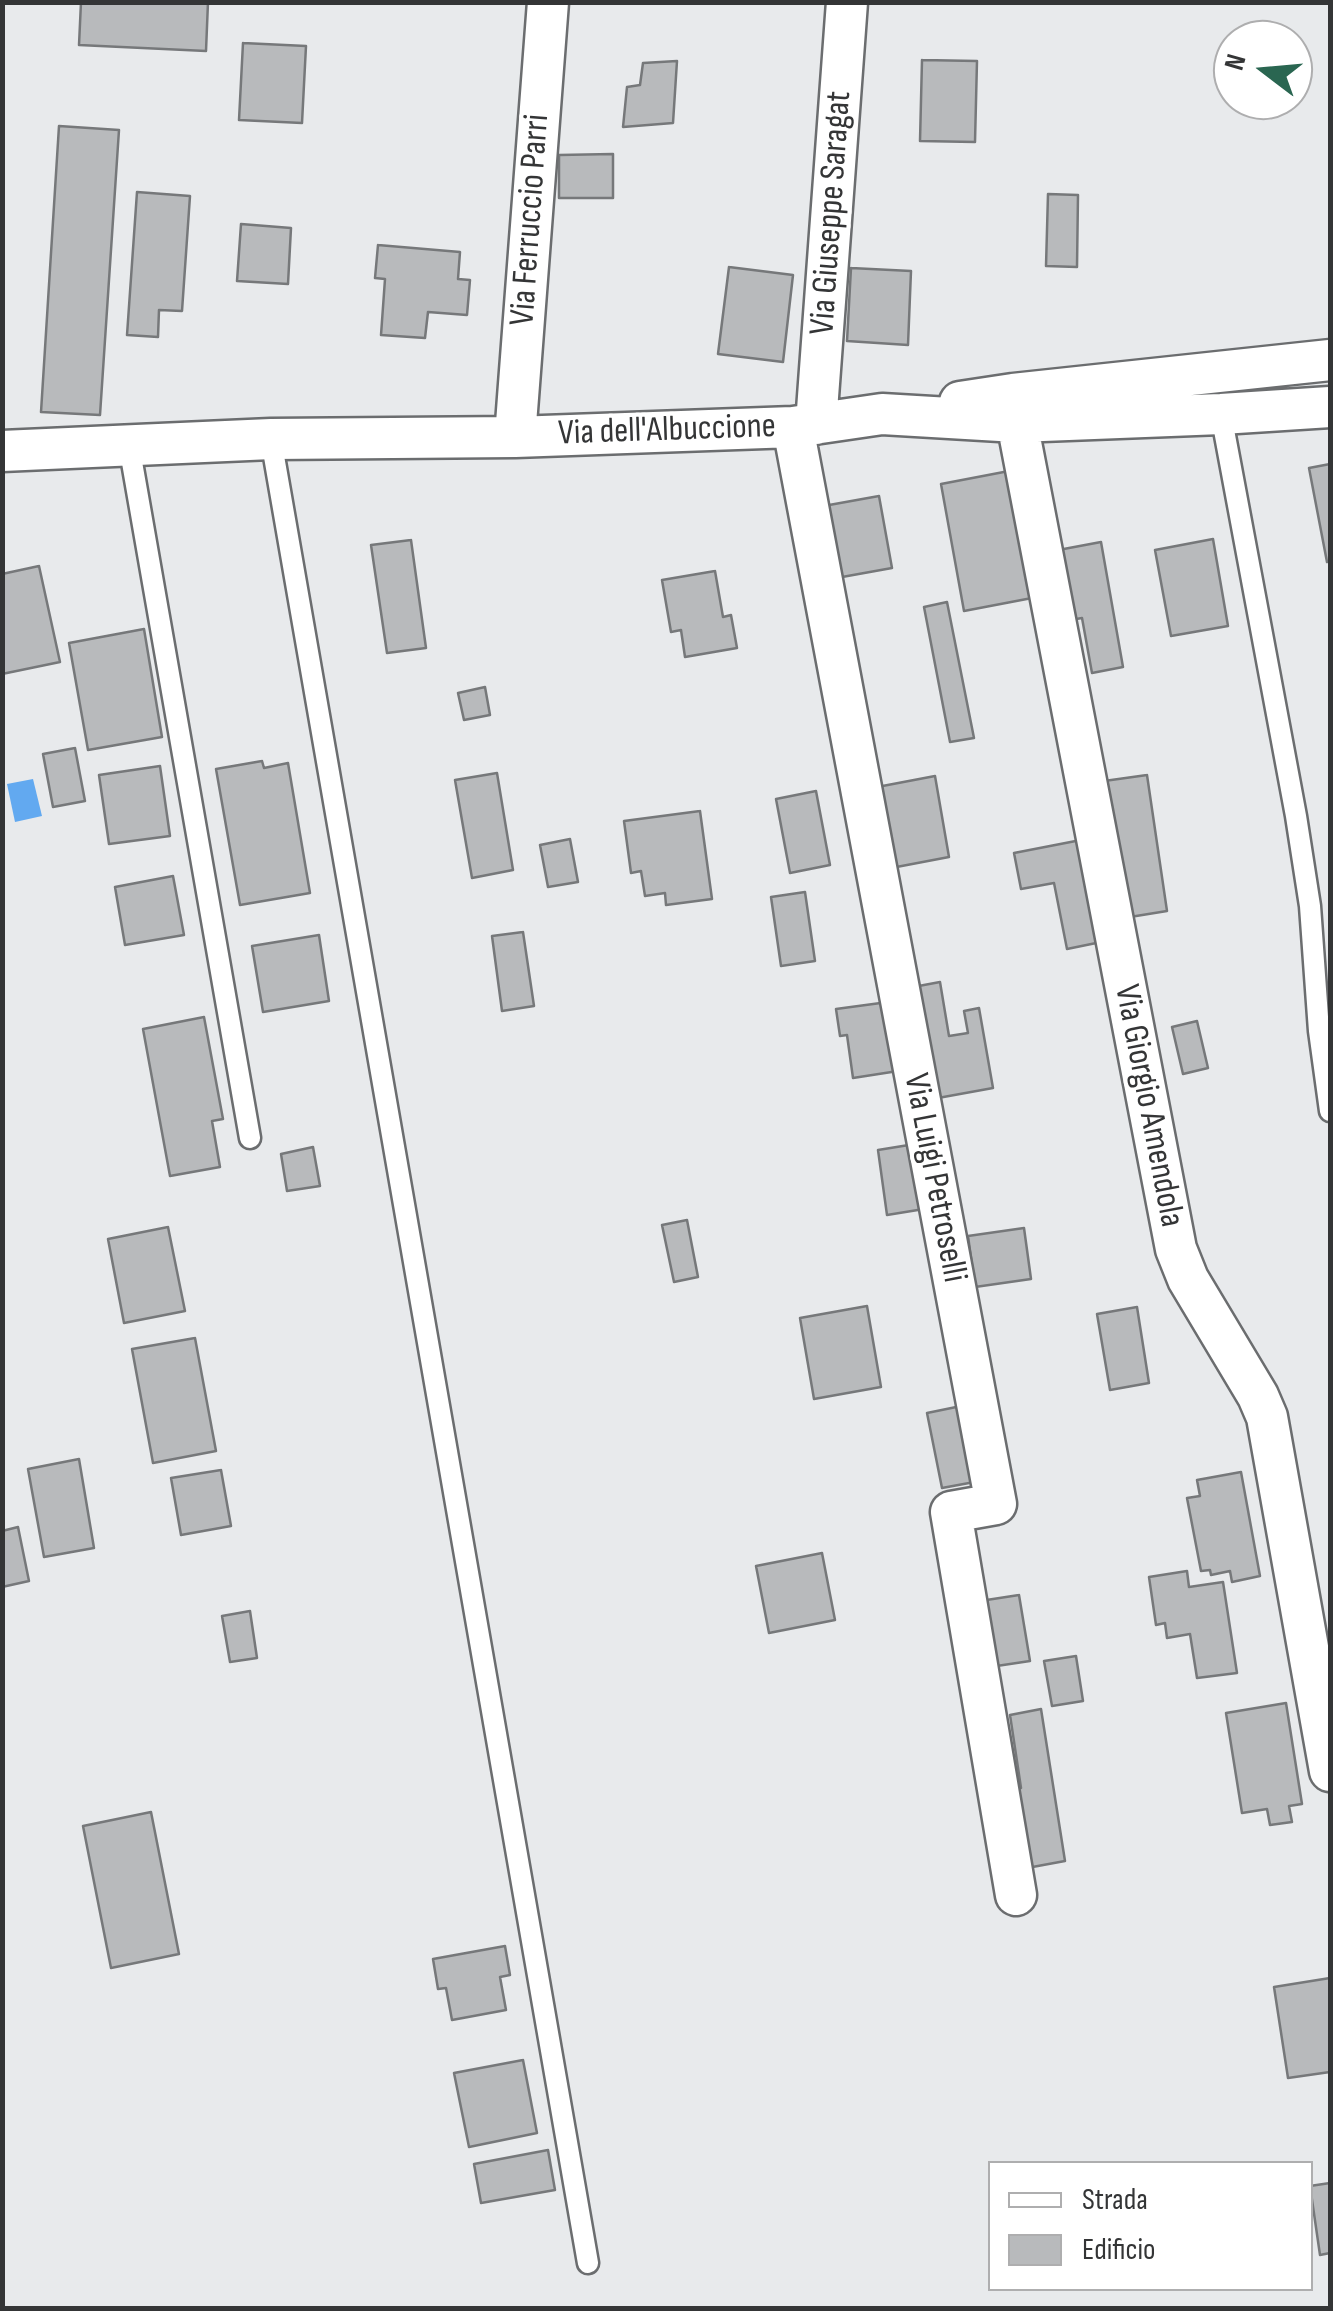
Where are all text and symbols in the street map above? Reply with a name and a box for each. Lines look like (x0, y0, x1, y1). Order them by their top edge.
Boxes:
north arrow (1213, 20, 1313, 120)
text: N (1218, 50, 1254, 74)
street label: Via Giuseppe Saragat (803, 90, 861, 336)
street label: Via Ferruccio Parri (503, 113, 559, 327)
street label: Via dell'Albuccione (558, 406, 776, 456)
street label: Via Giorgio Amendola (1104, 981, 1192, 1231)
street label: Via Luigi Petroselli (893, 1070, 975, 1286)
legend (988, 2161, 1313, 2291)
text: Strada (1082, 2182, 1148, 2218)
text: Edificio (1082, 2232, 1155, 2268)

